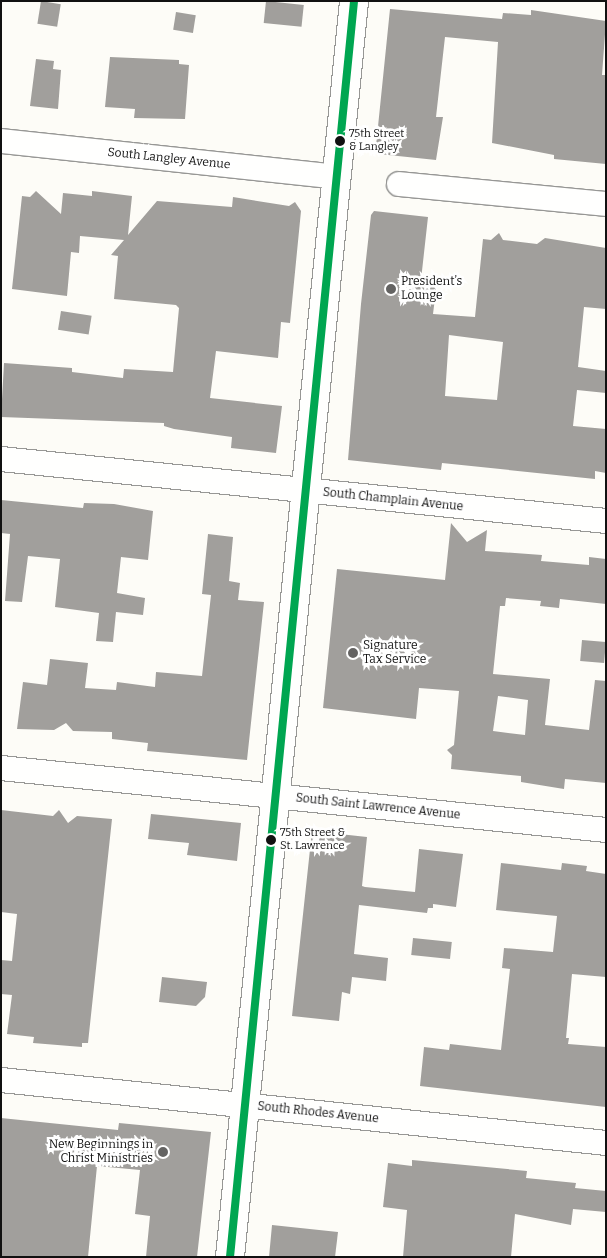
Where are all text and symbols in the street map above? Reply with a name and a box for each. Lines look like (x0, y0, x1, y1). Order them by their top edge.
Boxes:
place label: 75th Street & Langley (349, 128, 404, 154)
marker: 75th Street & Langley (335, 136, 345, 146)
street label: South Langley Avenue (107, 145, 231, 173)
place label: President’s Lounge (401, 275, 462, 303)
marker: President’s Lounge (385, 283, 397, 295)
street label: South Champlain Avenue (322, 485, 464, 515)
place label: Signature Tax Service (363, 639, 426, 667)
marker: Signature Tax Service (347, 647, 359, 659)
street label: South Saint Lawrence Avenue (295, 791, 461, 823)
place label: 75th Street & St. Lawrence (280, 827, 345, 853)
marker: 75th Street & St. Lawrence (266, 835, 276, 845)
street label: South Rhodes Avenue (257, 1099, 379, 1127)
place label: New Beginnings in Christ Ministries (49, 1138, 153, 1166)
marker: New Beginnings in Christ Ministries (157, 1146, 169, 1158)

